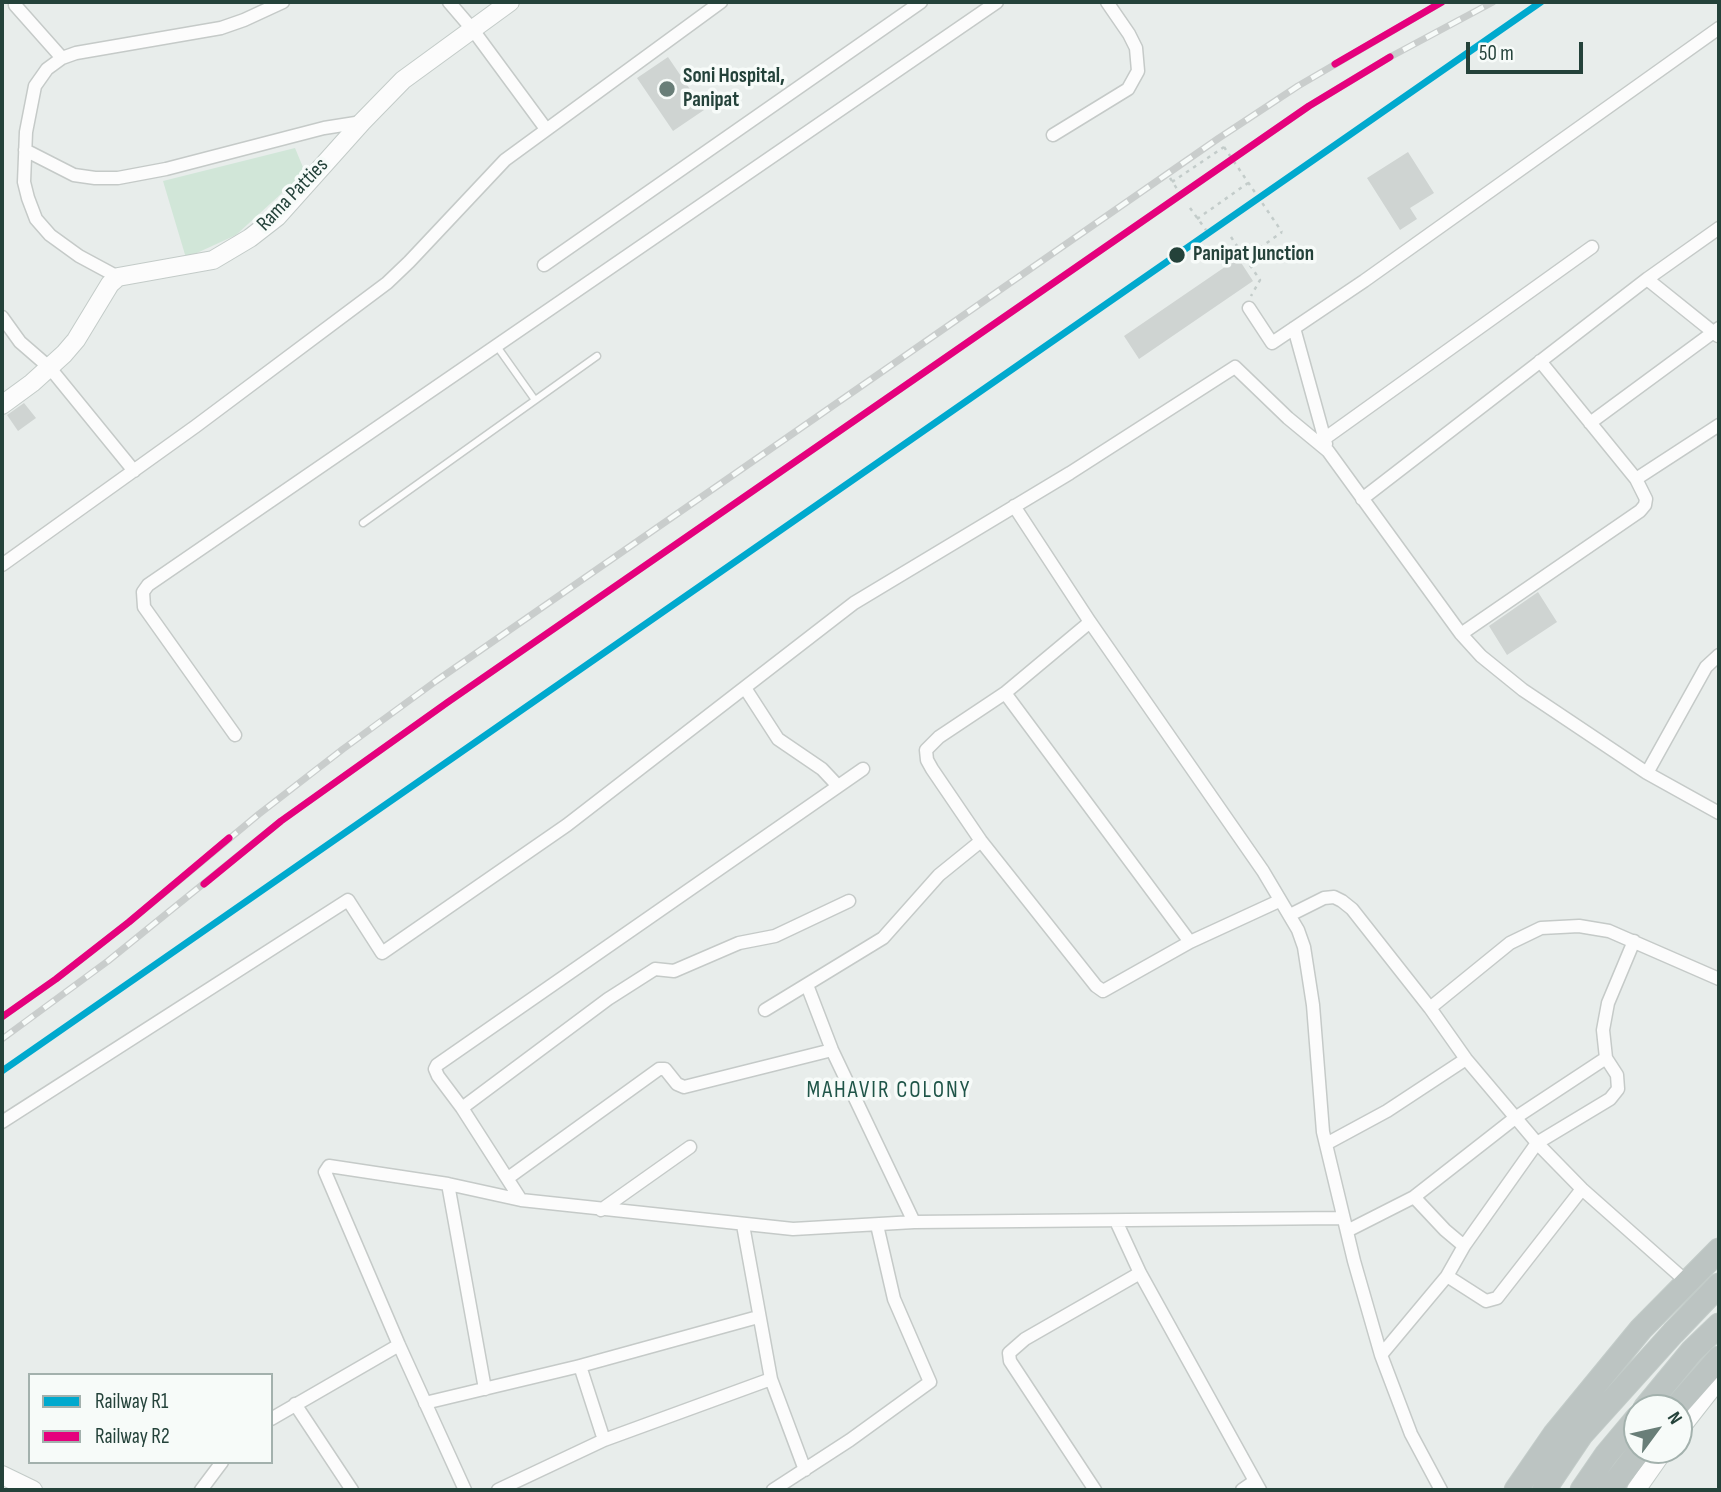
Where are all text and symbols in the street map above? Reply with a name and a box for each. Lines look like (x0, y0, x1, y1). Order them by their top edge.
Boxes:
scale bar (1469, 28, 1586, 72)
text: 50 m (1479, 41, 1514, 66)
place label: Soni Hospital, Panipat (683, 64, 785, 114)
marker: Soni Hospital, Panipat (657, 79, 677, 99)
street label: Rama Patties (252, 153, 334, 237)
place label: Panipat Junction (1193, 242, 1314, 268)
marker: Panipat Junction (1167, 245, 1187, 265)
district label: MAHAVIR COLONY (808, 1077, 970, 1105)
legend (28, 1373, 273, 1464)
text: Railway R1 (95, 1389, 168, 1414)
north arrow (1623, 1394, 1693, 1464)
text: N (1662, 1408, 1687, 1429)
text: Railway R2 (95, 1424, 170, 1449)

